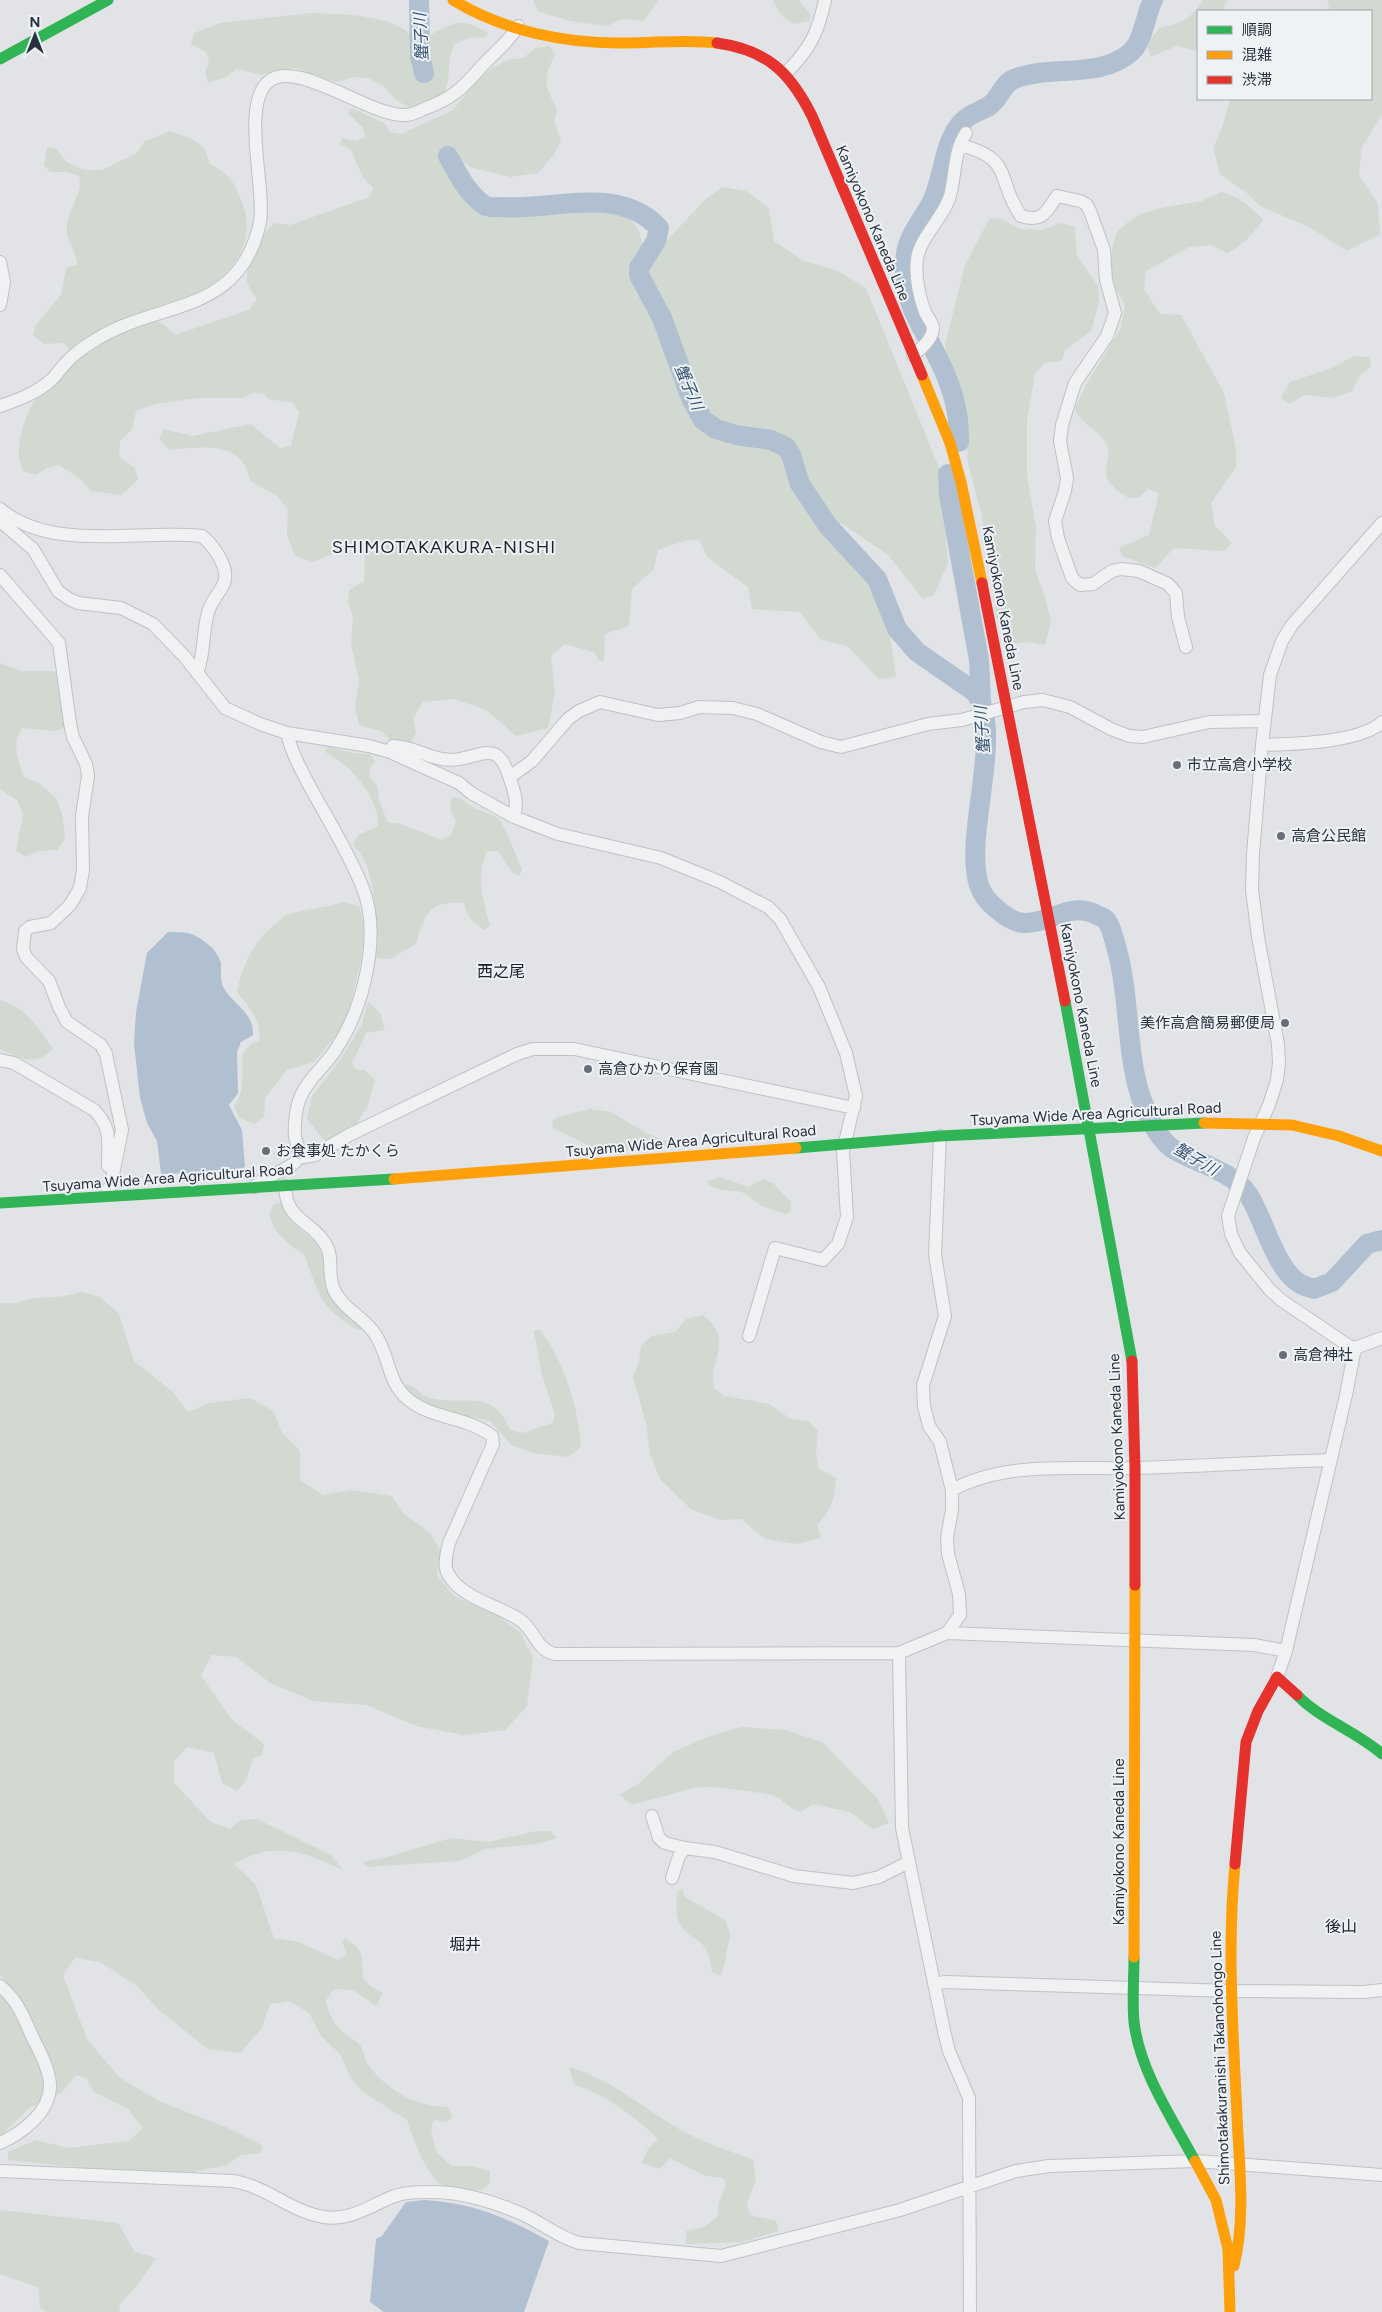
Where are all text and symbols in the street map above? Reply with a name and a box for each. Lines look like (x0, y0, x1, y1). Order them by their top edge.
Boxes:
north arrow (10, 10, 60, 60)
legend (1197, 10, 1372, 100)
water label: 蟹子川 (410, 11, 432, 61)
text: N (30, 14, 40, 31)
text: 順調 (1242, 21, 1272, 39)
text: 混雑 (1242, 46, 1272, 64)
text: 渋滞 (1242, 71, 1272, 89)
street label: Kamiyokono Kaneda Line (832, 143, 914, 303)
water label: 蟹子川 (671, 361, 708, 415)
street label: Kamiyokono Kaneda Line (978, 524, 1028, 692)
district label: SHIMOTAKAKURA-NISHI (332, 536, 556, 558)
water label: 蟹子川 (971, 703, 993, 755)
place label: 市立高倉小学校 (1187, 756, 1292, 774)
marker: 市立高倉小学校 (1171, 759, 1183, 771)
place label: 高倉公民館 (1291, 827, 1366, 845)
marker: 高倉公民館 (1275, 830, 1287, 842)
street label: Kamiyokono Kaneda Line (1056, 921, 1106, 1089)
district label: 西之尾 (477, 962, 525, 981)
place label: 美作高倉簡易郵便局 (1140, 1014, 1275, 1032)
marker: 美作高倉簡易郵便局 (1279, 1017, 1291, 1029)
place label: 高倉ひかり保育園 (598, 1060, 718, 1078)
marker: 高倉ひかり保育園 (582, 1063, 594, 1075)
street label: Tsuyama Wide Area Agricultural Road (970, 1098, 1222, 1130)
street label: Tsuyama Wide Area Agricultural Road (565, 1121, 817, 1161)
water label: 蟹子川 (1170, 1139, 1223, 1180)
place label: お食事処 たかくら (276, 1142, 400, 1160)
marker: お食事処 たかくら (260, 1145, 272, 1157)
street label: Tsuyama Wide Area Agricultural Road (42, 1160, 294, 1196)
place label: 高倉神社 (1293, 1346, 1353, 1364)
marker: 高倉神社 (1277, 1349, 1289, 1361)
street label: Kamiyokono Kaneda Line (1105, 1353, 1129, 1521)
street label: Kamiyokono Kaneda Line (1110, 1758, 1128, 1926)
district label: 後山 (1325, 1917, 1357, 1936)
street label: Shimotakakuranishi Takanohongo Line (1207, 1930, 1233, 2186)
district label: 堀井 (449, 1935, 481, 1954)

